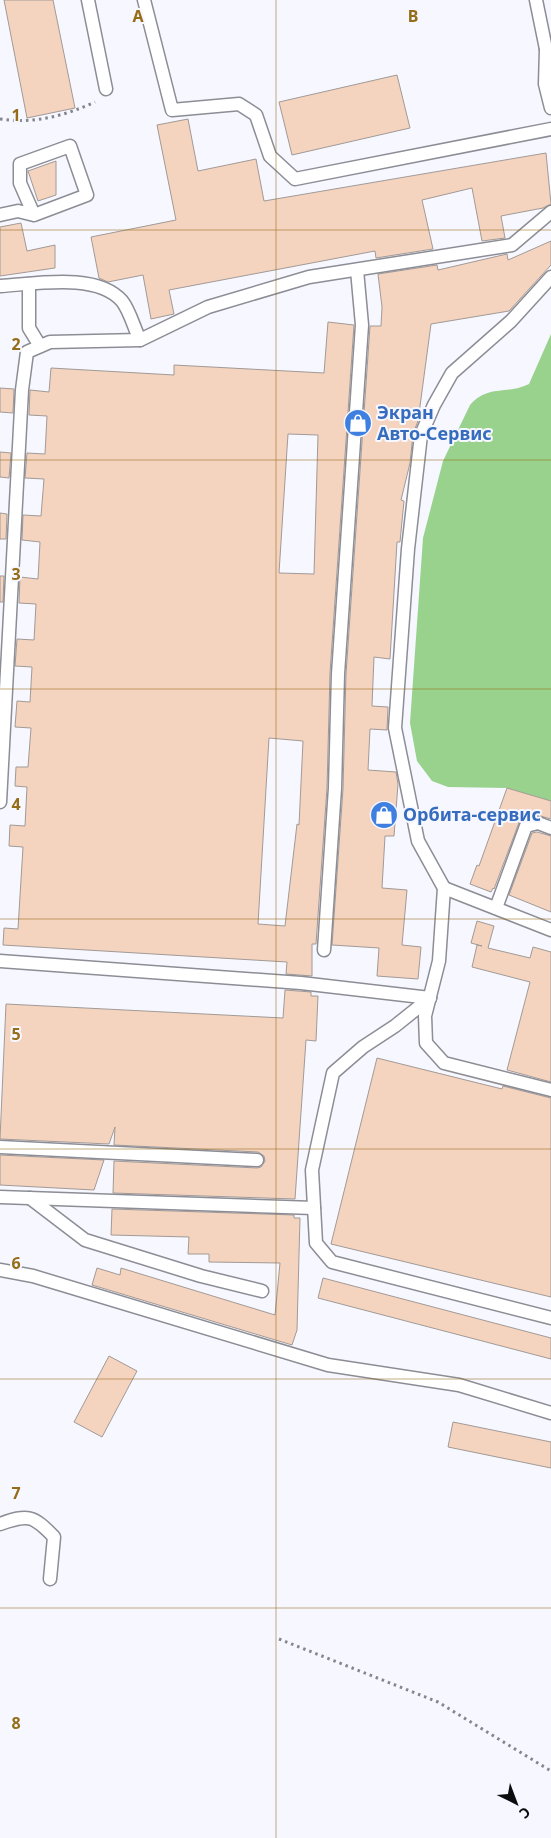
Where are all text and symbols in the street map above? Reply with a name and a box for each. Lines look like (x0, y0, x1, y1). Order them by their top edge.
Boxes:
text: A (132, 5, 144, 27)
text: B (408, 5, 418, 27)
text: 1 (11, 104, 21, 126)
text: 2 (11, 333, 21, 355)
place label: Экран Авто-Сервис (377, 400, 492, 445)
shop icon: Экран Авто-Сервис (343, 408, 373, 438)
text: 3 (11, 563, 21, 585)
text: 4 (11, 793, 21, 815)
shop icon: Орбита-сервис (369, 800, 399, 830)
place label: Орбита-сервис (403, 802, 541, 826)
text: 5 (11, 1023, 21, 1045)
text: 6 (11, 1252, 21, 1274)
text: 7 (11, 1482, 21, 1504)
text: 8 (11, 1712, 21, 1734)
north arrow (491, 1778, 541, 1828)
text: С (515, 1803, 535, 1823)

